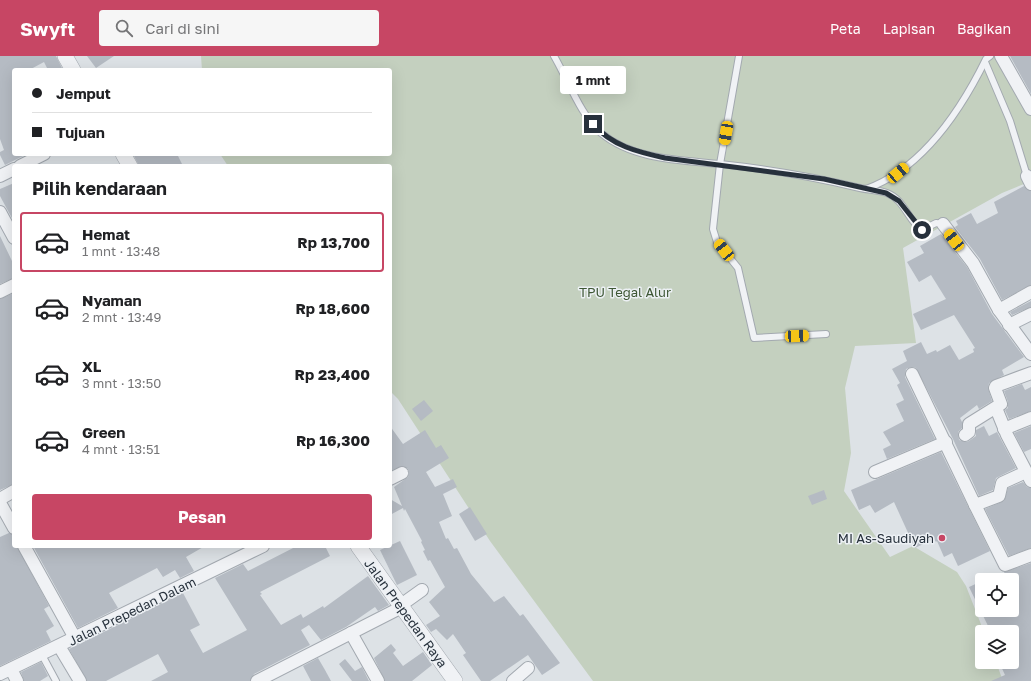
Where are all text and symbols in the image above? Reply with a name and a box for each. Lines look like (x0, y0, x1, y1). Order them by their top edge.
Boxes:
search box (99, 10, 379, 46)
text: Swyft (20, 17, 75, 40)
icon: search (113, 17, 135, 39)
text: Cari di sini (145, 19, 220, 37)
text: Peta (830, 20, 861, 37)
text: Lapisan (883, 20, 935, 37)
text: Bagikan (957, 20, 1011, 37)
callout: 1 mnt (560, 66, 626, 94)
text: 1 mnt (576, 72, 610, 88)
text: Jemput (56, 84, 111, 102)
route end (584, 115, 602, 133)
car (718, 120, 734, 146)
text: Tujuan (56, 123, 105, 141)
car (885, 161, 911, 185)
text: Pilih kendaraan (32, 177, 167, 199)
route start (913, 221, 931, 239)
icon: car (34, 224, 70, 260)
text: Hemat (82, 225, 130, 243)
car (942, 227, 966, 253)
text: Rp 13,700 (297, 233, 370, 251)
car (712, 237, 736, 263)
text: 1 mnt · 13:48 (82, 243, 160, 259)
park label: TPU Tegal Alur (579, 284, 671, 300)
icon: car (34, 290, 70, 326)
text: Nyaman (82, 291, 141, 309)
text: Rp 18,600 (295, 299, 370, 317)
text: 2 mnt · 13:49 (82, 309, 161, 325)
car (785, 329, 809, 343)
icon: car (34, 356, 70, 392)
text: XL (82, 357, 101, 375)
text: Rp 23,400 (295, 365, 370, 383)
text: 3 mnt · 13:50 (82, 375, 161, 391)
icon: car (34, 422, 70, 458)
text: Green (82, 423, 125, 441)
text: Rp 16,300 (296, 431, 370, 449)
text: 4 mnt · 13:51 (82, 441, 160, 457)
button: Pesan (32, 494, 372, 540)
place label: MI As-Saudiyah (838, 530, 934, 546)
marker: MI As-Saudiyah (937, 533, 947, 543)
street label: Jalan Prepedan Raya (361, 556, 451, 670)
street label: Jalan Prepedan Dalam (66, 573, 198, 649)
map controls (975, 573, 1019, 669)
button: locate (975, 573, 1019, 617)
button: layers (975, 625, 1019, 669)

